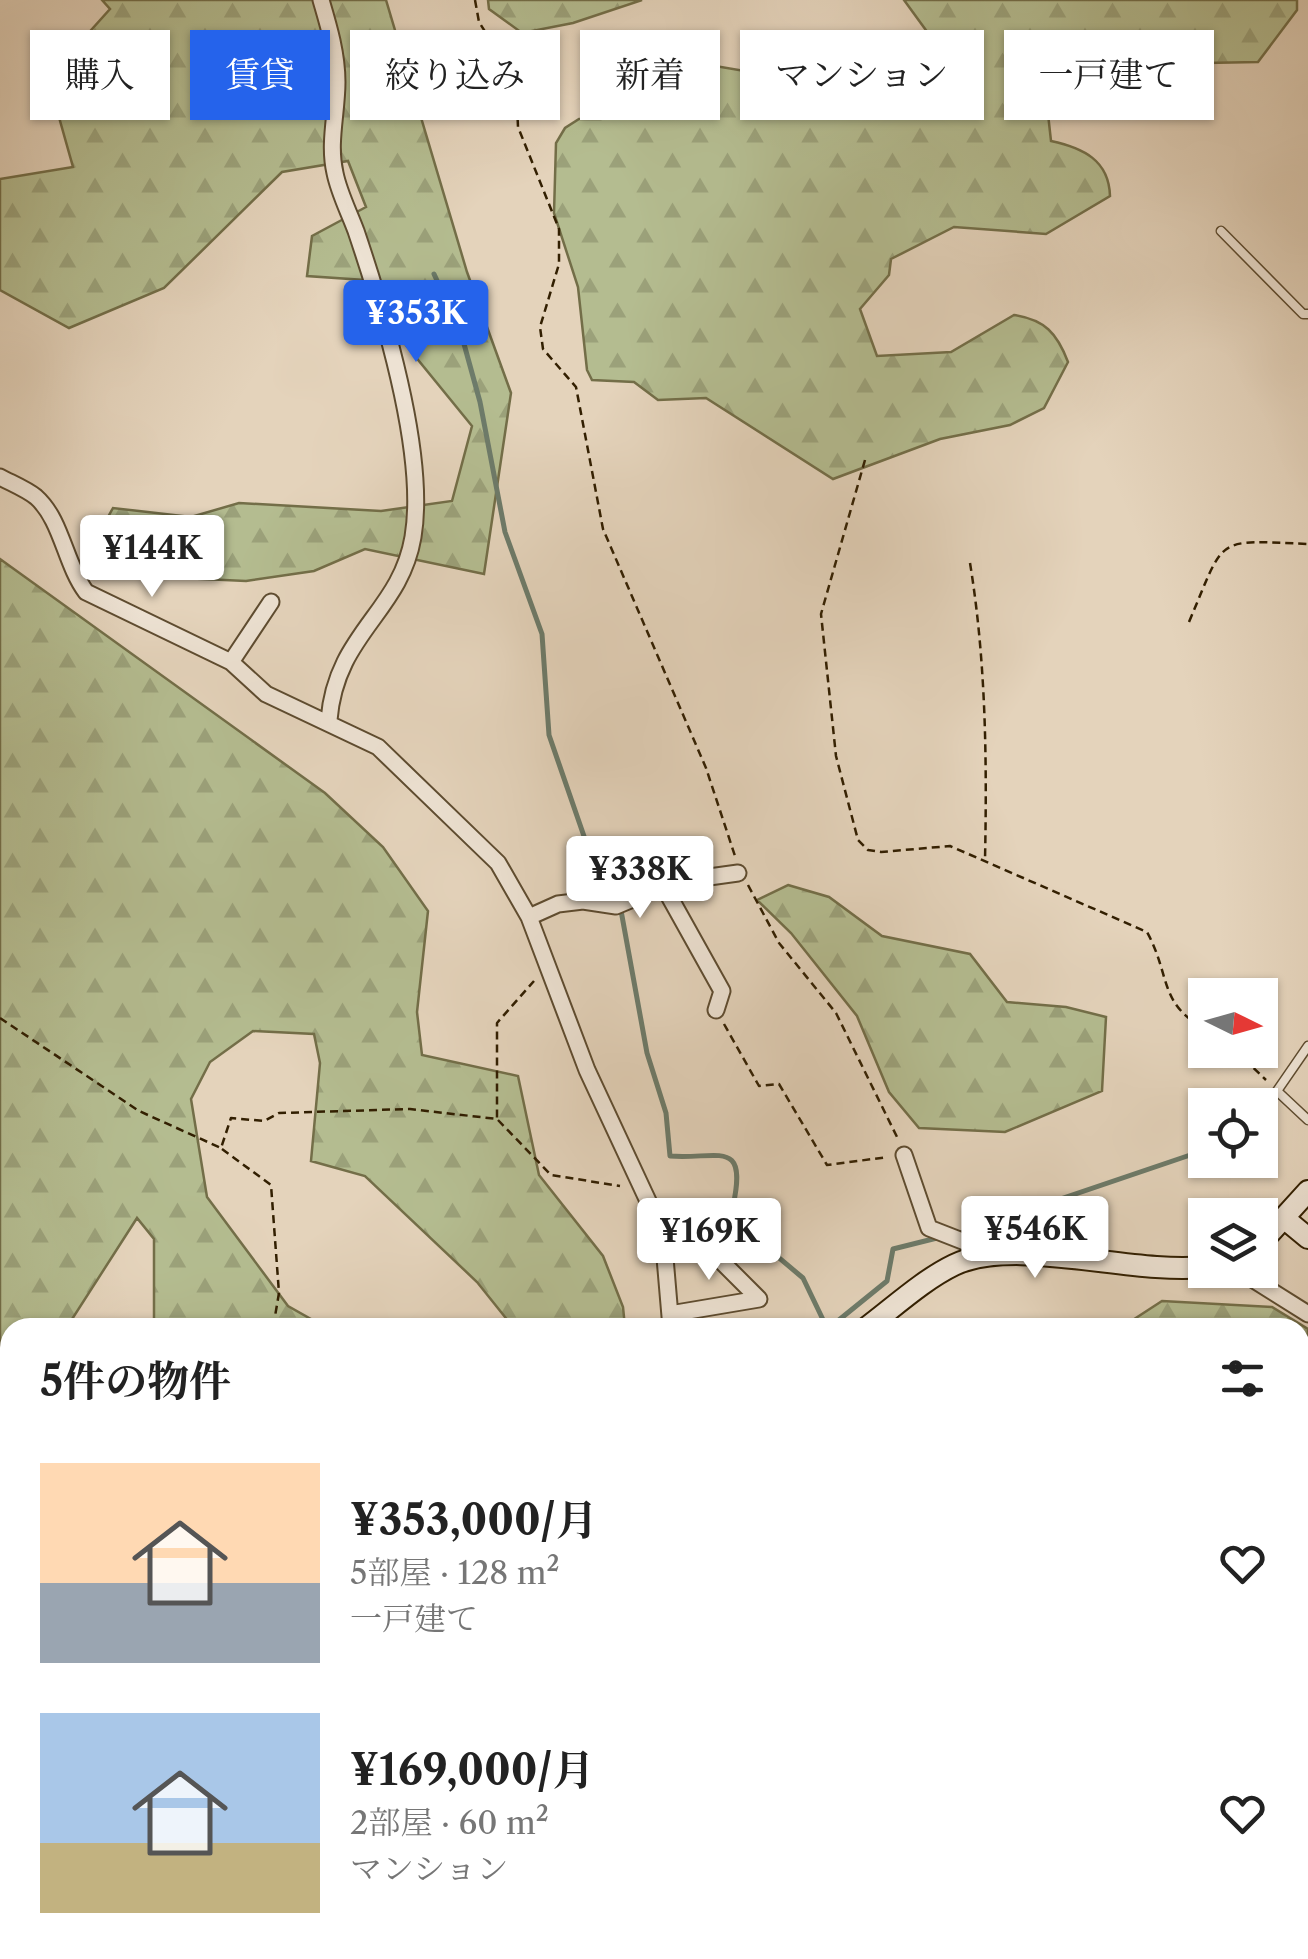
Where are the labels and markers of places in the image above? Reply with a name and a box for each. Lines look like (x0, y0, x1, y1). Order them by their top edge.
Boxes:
pin: ¥353K (346, 280, 486, 365)
pin: ¥144K (82, 515, 222, 600)
pin: ¥338K (570, 836, 710, 921)
pin: ¥546K (965, 1196, 1105, 1281)
pin: ¥169K (639, 1198, 779, 1283)

